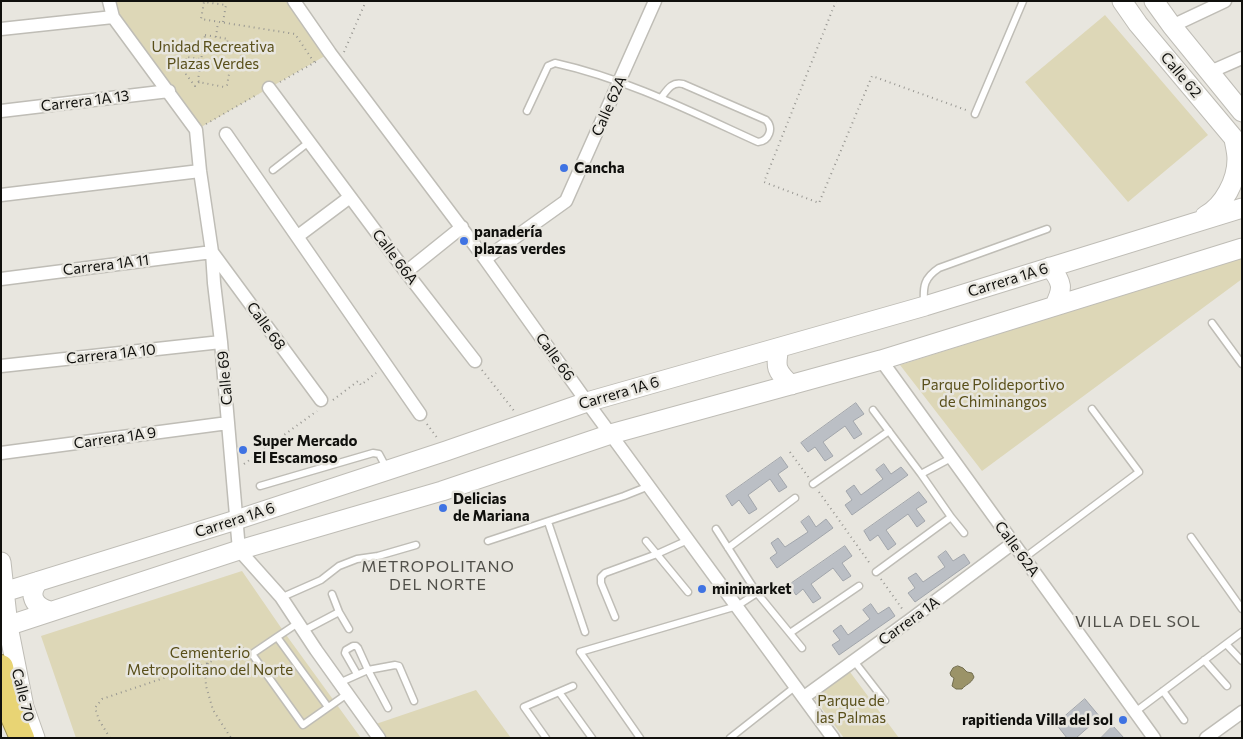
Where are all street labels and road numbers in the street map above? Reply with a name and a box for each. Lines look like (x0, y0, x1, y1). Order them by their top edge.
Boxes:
street label: Calle 62 (1157, 49, 1205, 101)
street label: Calle 62A (588, 73, 630, 139)
street label: Carrera 1A 13 (40, 87, 130, 115)
street label: Calle 66A (368, 226, 422, 288)
street label: Carrera 1A 11 (62, 251, 150, 279)
street label: Carrera 1A 6 (966, 259, 1050, 301)
street label: Calle 68 (243, 299, 289, 353)
street label: Calle 66 (532, 330, 578, 384)
street label: Carrera 1A 10 (65, 340, 157, 368)
street label: Calle 69 (214, 350, 236, 406)
street label: Carrera 1A 6 (577, 373, 661, 413)
street label: Carrera 1A 9 (73, 423, 157, 453)
street label: Carrera 1A 6 (193, 499, 277, 541)
street label: Calle 62A (991, 518, 1043, 580)
street label: Carrera 1A (875, 593, 943, 649)
street label: Calle 70 (8, 667, 38, 723)

